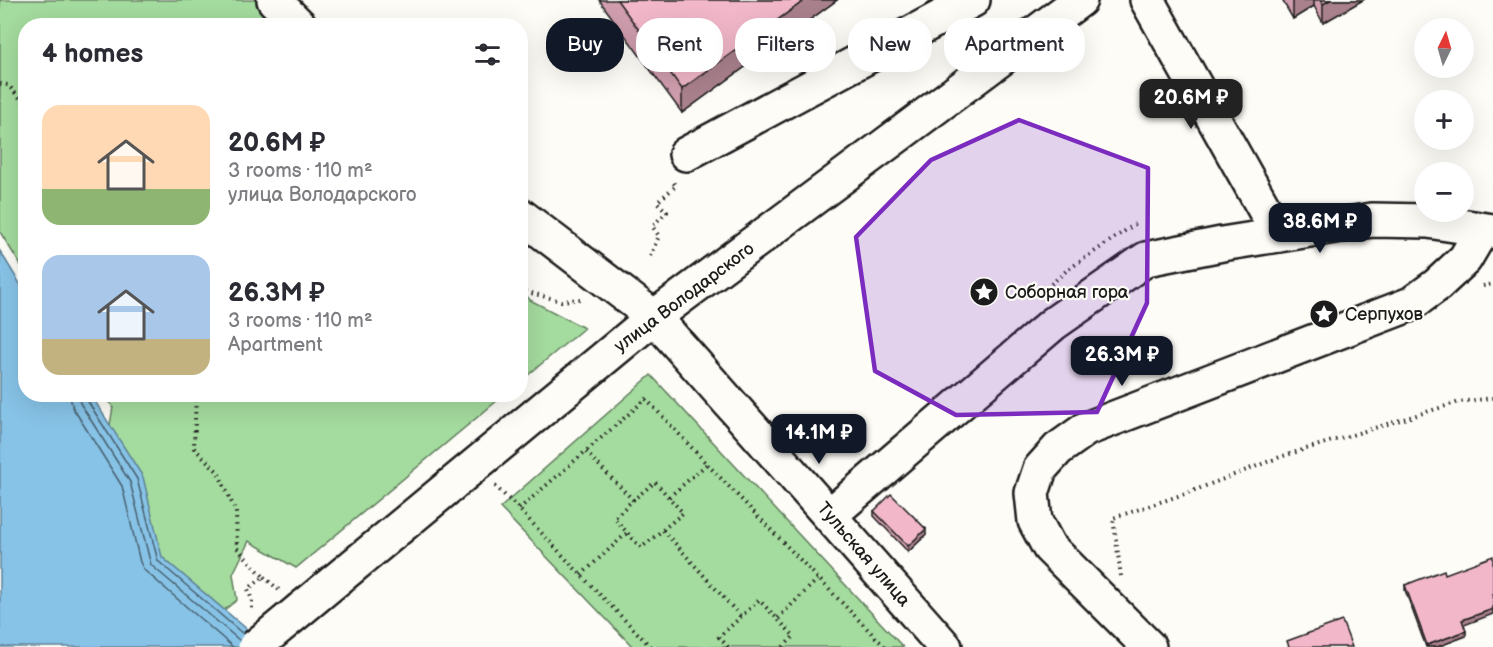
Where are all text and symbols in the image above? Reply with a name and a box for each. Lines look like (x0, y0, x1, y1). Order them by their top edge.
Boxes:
chip: Buy (546, 18, 624, 72)
chip: Rent (636, 18, 723, 72)
chip: Filters (735, 18, 836, 72)
chip: New (848, 18, 932, 72)
chip: Apartment (944, 18, 1085, 72)
north arrow (1414, 18, 1474, 78)
map controls (1414, 18, 1474, 222)
icon: filters (471, 38, 504, 71)
text: 4 homes (42, 39, 143, 70)
pin: 20.6M ₽ (1136, 79, 1246, 130)
text: 20.6M ₽ (1154, 86, 1228, 110)
button: + (1414, 90, 1474, 150)
text: 20.6M ₽ (228, 128, 325, 159)
icon: home (90, 129, 162, 201)
text: 3 rooms · 110 m² (228, 159, 373, 183)
button: − (1414, 162, 1474, 222)
text: улица Володарского (228, 183, 417, 207)
pin: 38.6M ₽ (1265, 203, 1375, 254)
text: 38.6M ₽ (1283, 210, 1357, 234)
street label: улица Володарского (610, 238, 758, 357)
place icon: Соборная гора (968, 276, 1000, 308)
text: 26.3M ₽ (228, 278, 325, 309)
icon: home (90, 279, 162, 351)
place label: Соборная гора (1005, 282, 1129, 303)
place icon: Серпухов (1308, 298, 1340, 330)
place label: Серпухов (1345, 304, 1423, 325)
text: 3 rooms · 110 m² (228, 309, 373, 333)
text: Apartment (228, 333, 323, 357)
pin: 26.3M ₽ (1067, 336, 1177, 387)
text: 26.3M ₽ (1085, 343, 1159, 367)
pin: 14.1M ₽ (764, 414, 874, 465)
text: 14.1M ₽ (785, 421, 853, 445)
street label: Тульская улица (813, 498, 915, 611)

